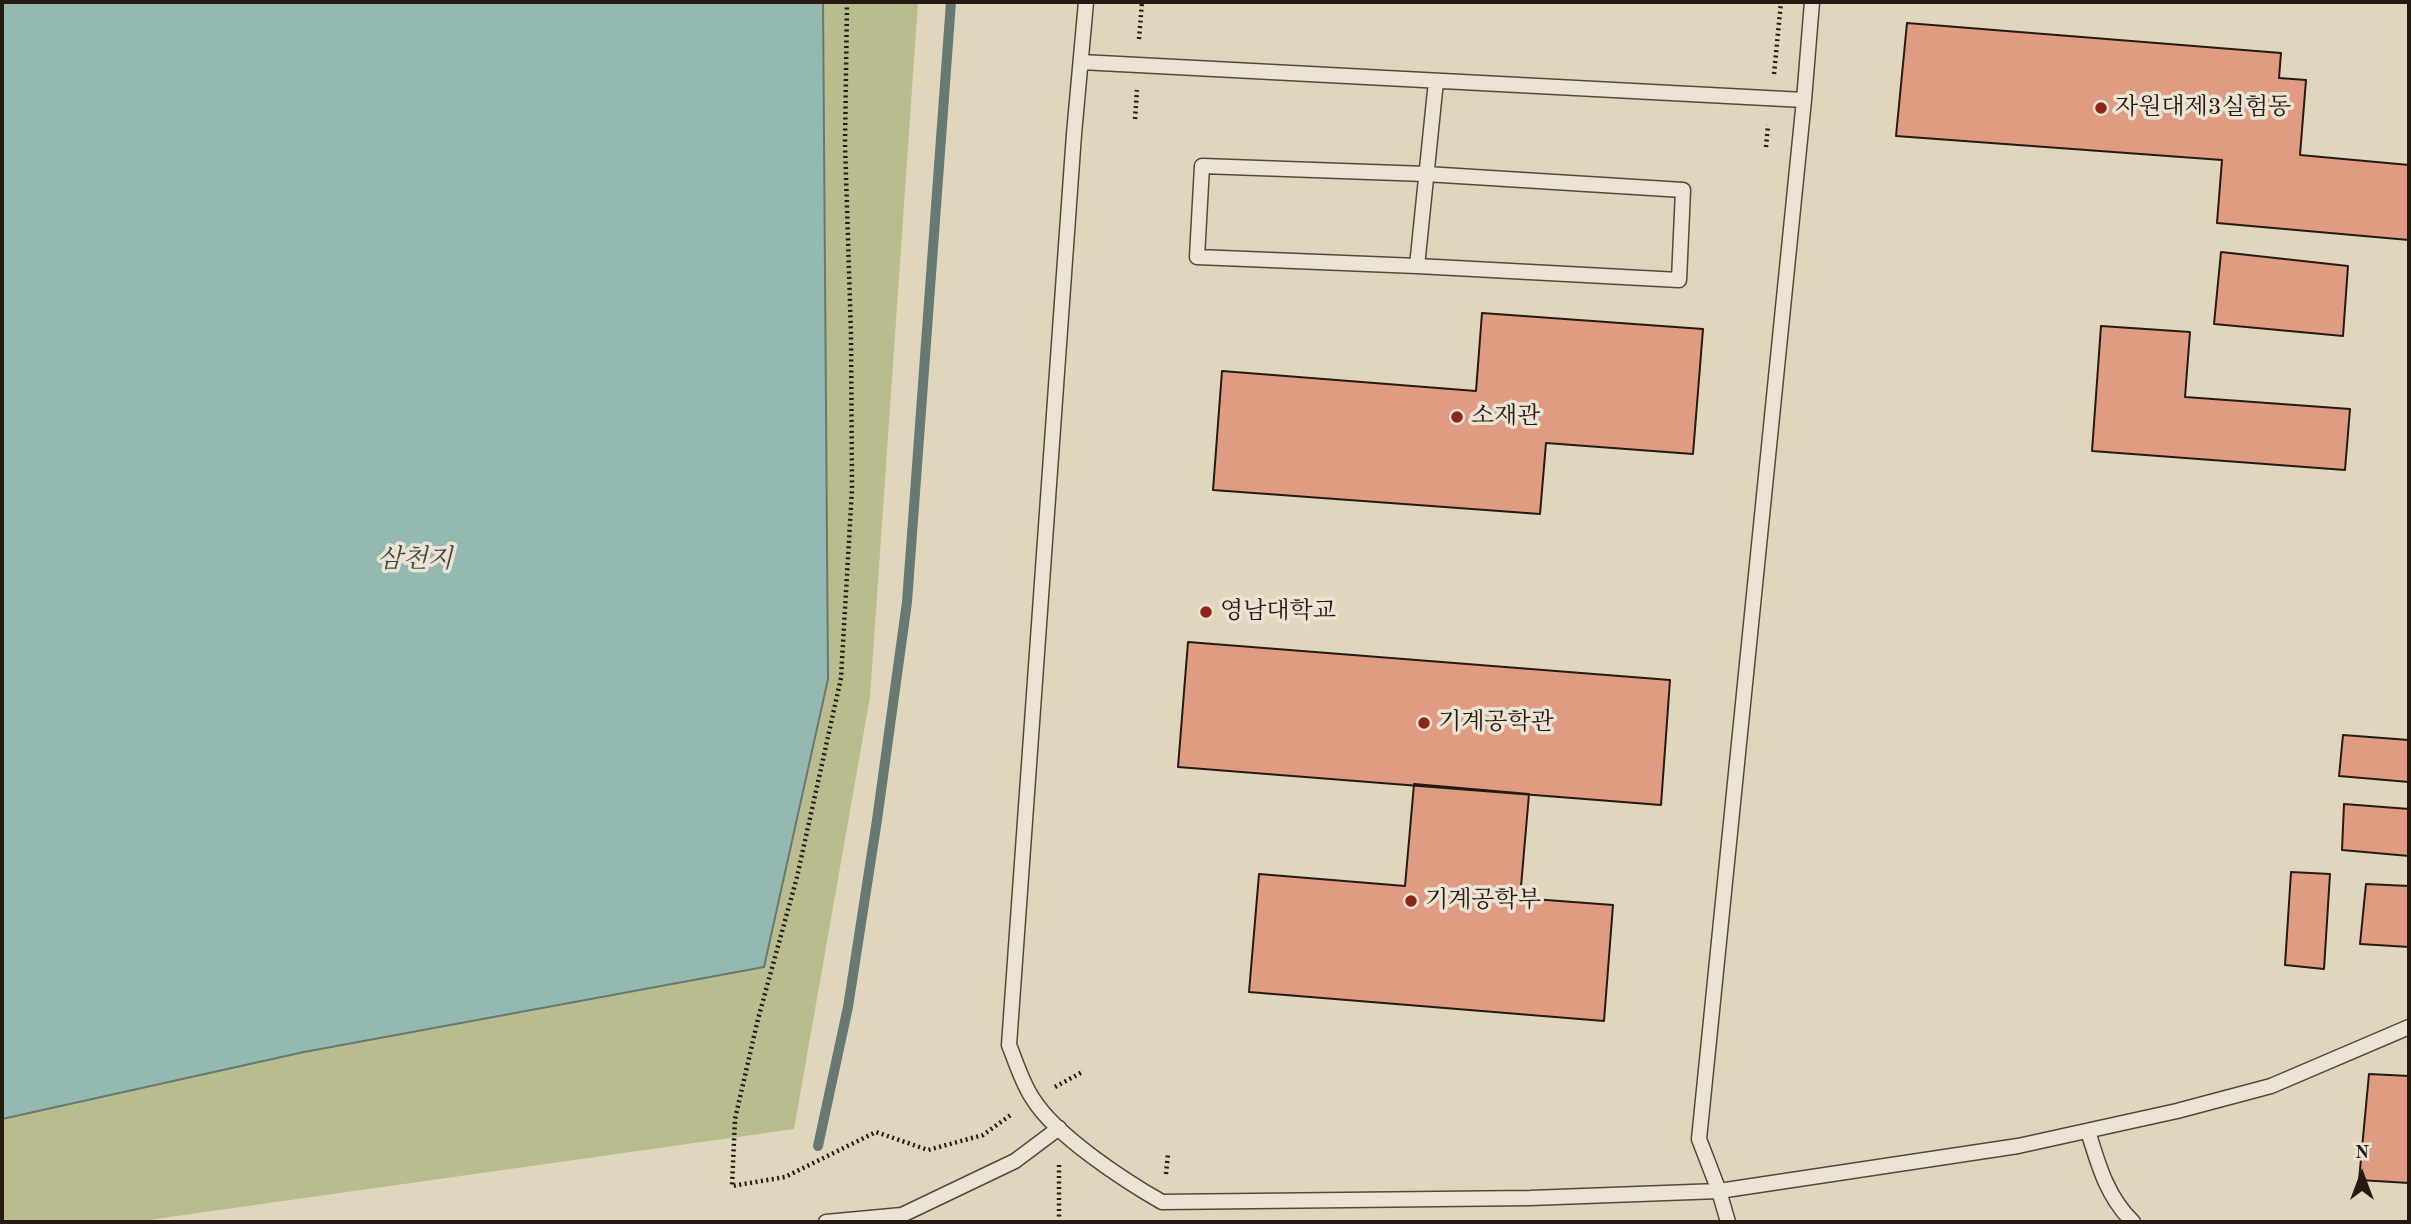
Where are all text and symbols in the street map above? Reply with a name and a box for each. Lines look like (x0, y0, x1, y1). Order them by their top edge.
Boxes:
place label: 자원대제3실험동 (2115, 94, 2291, 122)
marker: 자원대제3실험동 (2093, 100, 2109, 116)
place label: 소재관 (1471, 403, 1541, 431)
marker: 소재관 (1449, 409, 1465, 425)
water label: 삼천지 (377, 544, 453, 576)
place label: 영남대학교 (1220, 598, 1336, 626)
marker: 영남대학교 (1198, 604, 1214, 620)
place label: 기계공학관 (1438, 709, 1554, 737)
marker: 기계공학관 (1416, 715, 1432, 731)
place label: 기계공학부 (1425, 887, 1541, 915)
marker: 기계공학부 (1403, 893, 1419, 909)
north arrow (2327, 1140, 2397, 1210)
text: N (2355, 1144, 2369, 1163)

